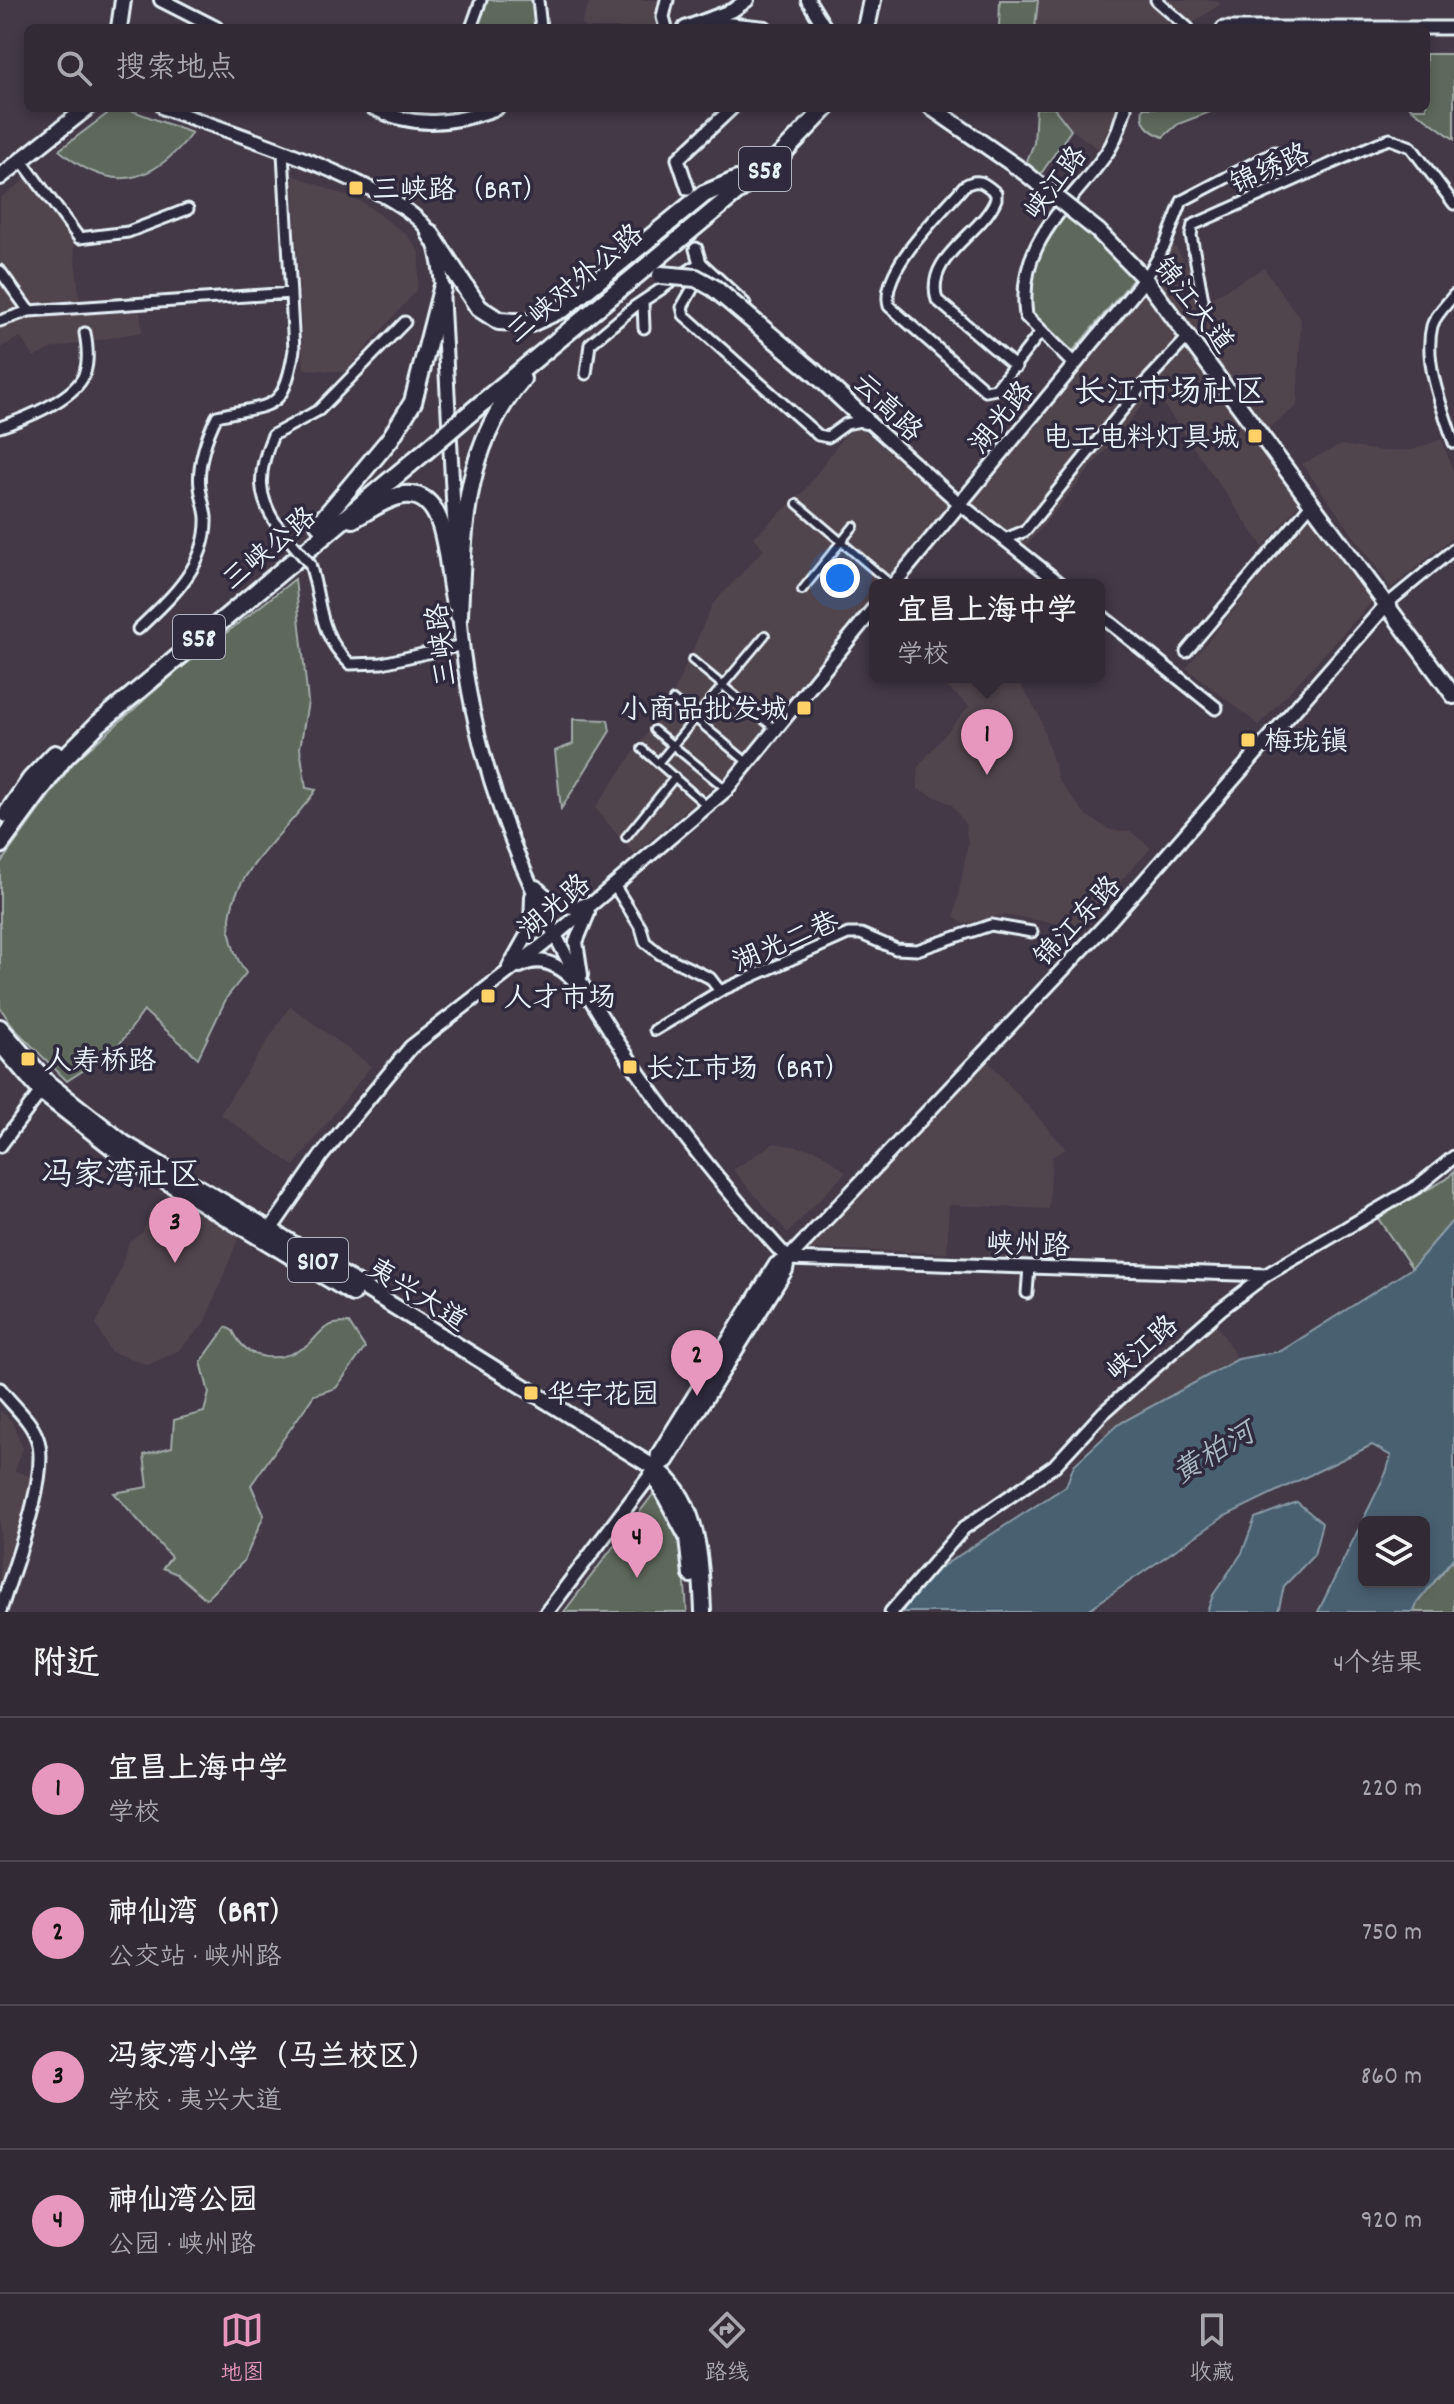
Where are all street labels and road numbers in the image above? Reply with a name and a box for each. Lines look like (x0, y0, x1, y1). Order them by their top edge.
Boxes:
street label: 锦绣路 (1225, 136, 1318, 207)
street label: 峡江路 (1017, 139, 1099, 231)
road number: S58 (739, 147, 791, 191)
street label: 三峡对外公路 (500, 217, 654, 355)
street label: 锦江大道 (1141, 251, 1241, 364)
street label: 云高路 (841, 366, 930, 453)
street label: 湖光路 (962, 374, 1046, 464)
street label: 三峡公路 (215, 500, 327, 602)
street label: 三峡路 (420, 600, 470, 689)
road number: S58 (173, 615, 225, 659)
street label: 湖光路 (511, 867, 601, 951)
street label: 锦江东路 (1027, 869, 1132, 978)
street label: 湖光二巷 (728, 904, 847, 985)
street label: 峡州路 (985, 1227, 1071, 1269)
road number: S107 (288, 1238, 348, 1282)
street label: 夷兴大道 (357, 1251, 473, 1344)
street label: 峡江路 (1099, 1308, 1189, 1393)

